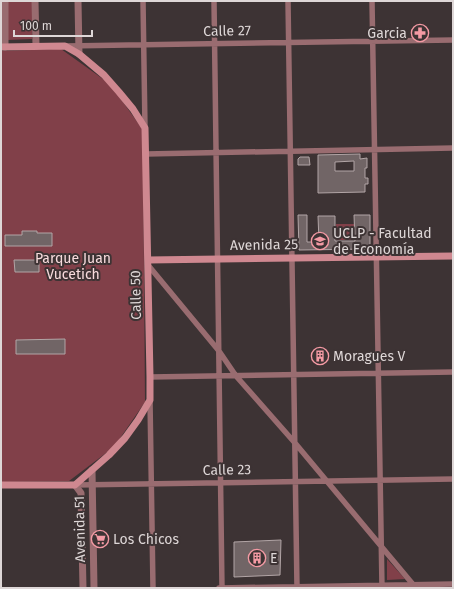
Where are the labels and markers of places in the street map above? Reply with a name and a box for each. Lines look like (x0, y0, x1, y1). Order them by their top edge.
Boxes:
pharmacy icon: Garcia (410, 23, 430, 43)
place label: Garcia (367, 25, 407, 42)
place label: UCLP - Facultad de Economía (333, 225, 432, 258)
school or university icon: UCLP - Facultad de Economía (310, 231, 330, 251)
building icon: Moragues V (310, 346, 330, 366)
place label: Moragues V (333, 348, 406, 365)
supermarket icon: Los Chicos (90, 529, 110, 549)
place label: Los Chicos (113, 531, 179, 548)
building icon: E (247, 548, 267, 568)
place label: E (270, 550, 278, 567)

